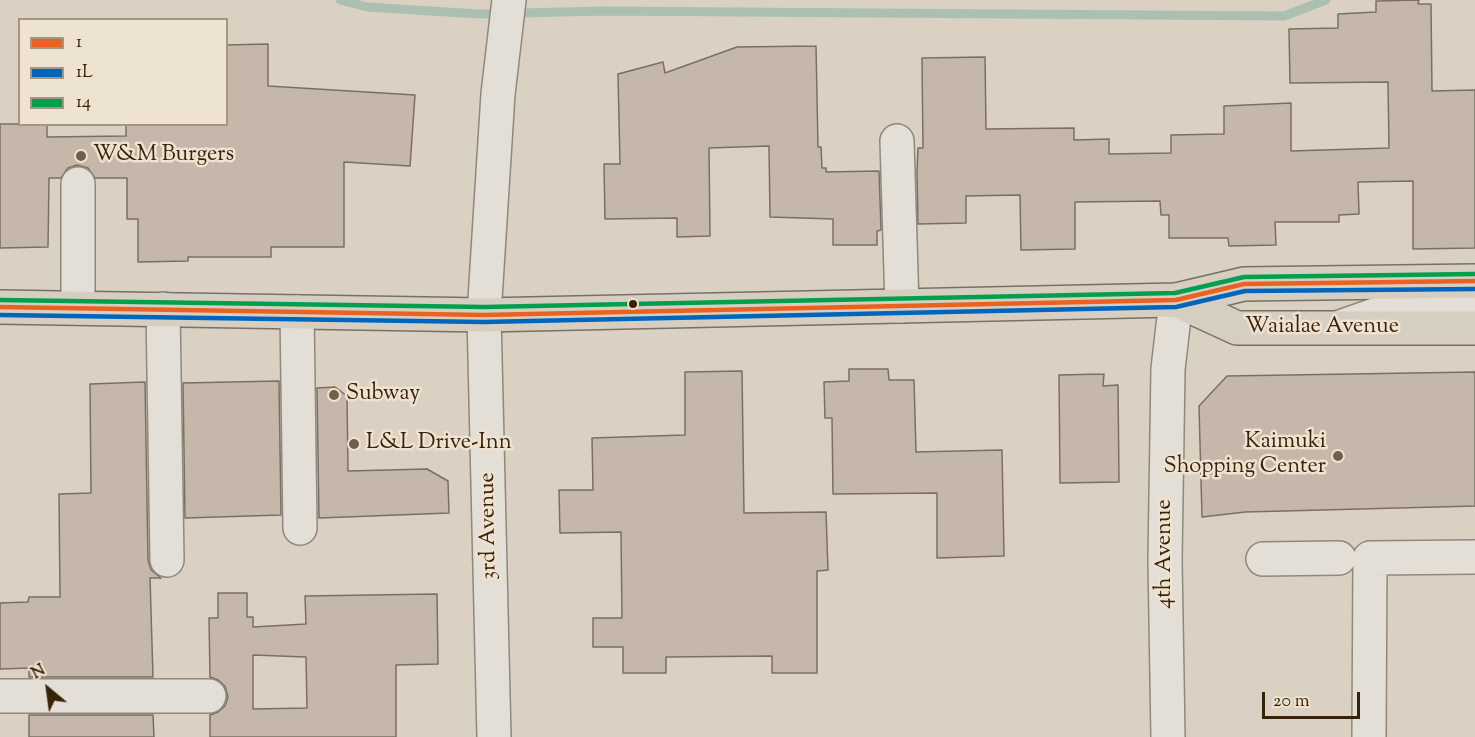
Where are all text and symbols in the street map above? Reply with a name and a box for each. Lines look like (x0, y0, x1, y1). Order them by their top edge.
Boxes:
legend (18, 18, 228, 126)
text: 1 (76, 30, 82, 56)
text: 1L (76, 60, 93, 86)
text: 14 (76, 90, 91, 116)
place label: W&M Burgers (93, 143, 234, 169)
marker: W&M Burgers (74, 149, 88, 163)
unlabelled marker (627, 298, 639, 310)
street label: Waialae Avenue (1245, 315, 1399, 341)
place label: Subway (346, 382, 420, 408)
marker: Subway (327, 388, 341, 402)
place label: Kaimuki Shopping Center (1164, 430, 1326, 482)
place label: L&L Drive-Inn (366, 431, 512, 457)
marker: L&L Drive-Inn (347, 437, 361, 451)
marker: Kaimuki Shopping Center (1331, 449, 1345, 463)
street label: 3rd Avenue (476, 472, 504, 580)
street label: 4th Avenue (1153, 499, 1179, 609)
north arrow (18, 659, 78, 719)
text: N (28, 660, 50, 686)
scale bar (1265, 680, 1362, 718)
text: 20 m (1273, 689, 1310, 715)

